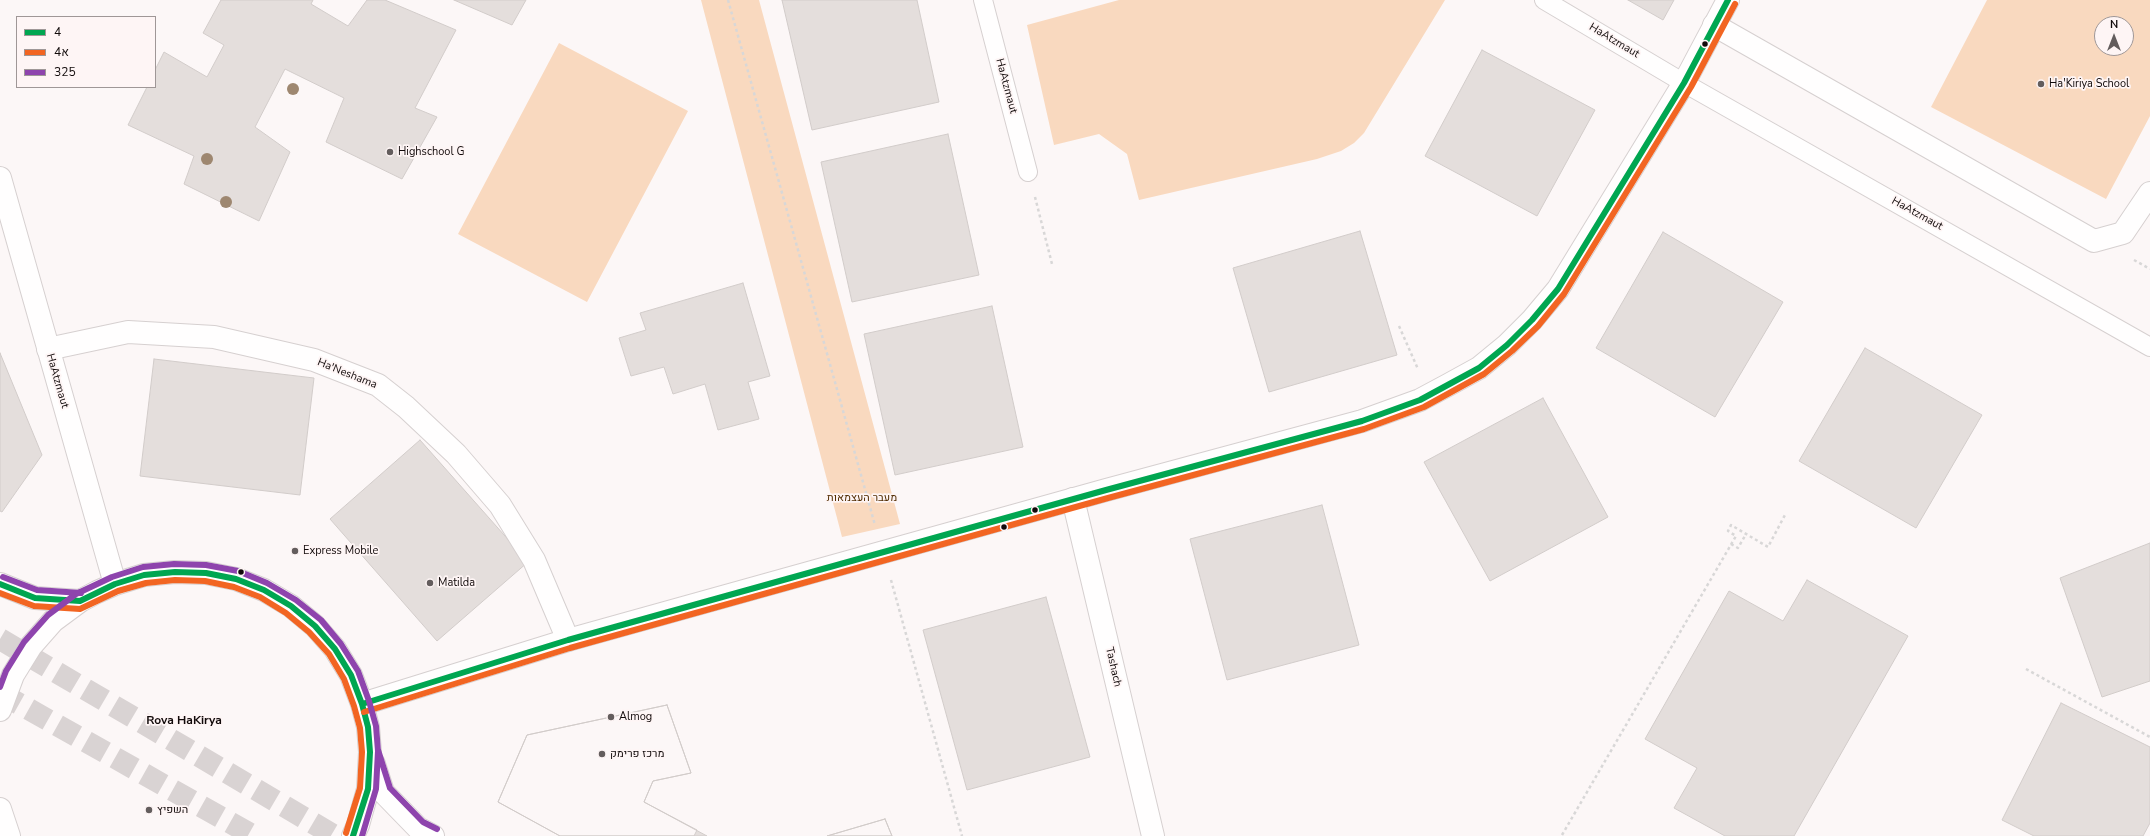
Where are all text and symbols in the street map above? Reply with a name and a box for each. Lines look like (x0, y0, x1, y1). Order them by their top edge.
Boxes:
legend (16, 16, 156, 88)
north arrow (2094, 16, 2134, 56)
text: N (2110, 17, 2118, 32)
street label: HaAtzmaut (1586, 21, 1642, 61)
text: 4 (54, 24, 61, 40)
unlabelled marker (1700, 39, 1710, 49)
text: 4א (54, 44, 69, 60)
street label: HaAtzmaut (992, 57, 1020, 115)
text: 325 (54, 64, 76, 80)
place label: Ha'Kiriya School (2049, 77, 2129, 91)
marker: Ha'Kiriya School (2036, 79, 2046, 89)
place label: Highschool G (398, 145, 465, 159)
marker: Highschool G (385, 147, 395, 157)
street label: HaAtzmaut (1889, 195, 1945, 233)
street label: HaAtzmaut (43, 352, 71, 410)
street label: Ha'Neshama (315, 356, 379, 392)
park label: מעבר העצמאות (827, 491, 897, 505)
unlabelled marker (1030, 505, 1040, 515)
unlabelled marker (999, 522, 1009, 532)
place label: Express Mobile (303, 544, 378, 558)
marker: Express Mobile (290, 546, 300, 556)
unlabelled marker (236, 567, 246, 577)
place label: Matilda (438, 576, 475, 590)
marker: Matilda (425, 578, 435, 588)
street label: Tashach (1102, 646, 1124, 688)
place label: Almog (619, 710, 652, 724)
marker: Almog (606, 712, 616, 722)
district label: Rova HaKirya (146, 714, 222, 728)
place label: מרכז פרימק (610, 747, 664, 761)
marker: מרכז פרימק (597, 749, 607, 759)
place label: השפיץ (157, 803, 188, 817)
marker: השפיץ (144, 805, 154, 815)

